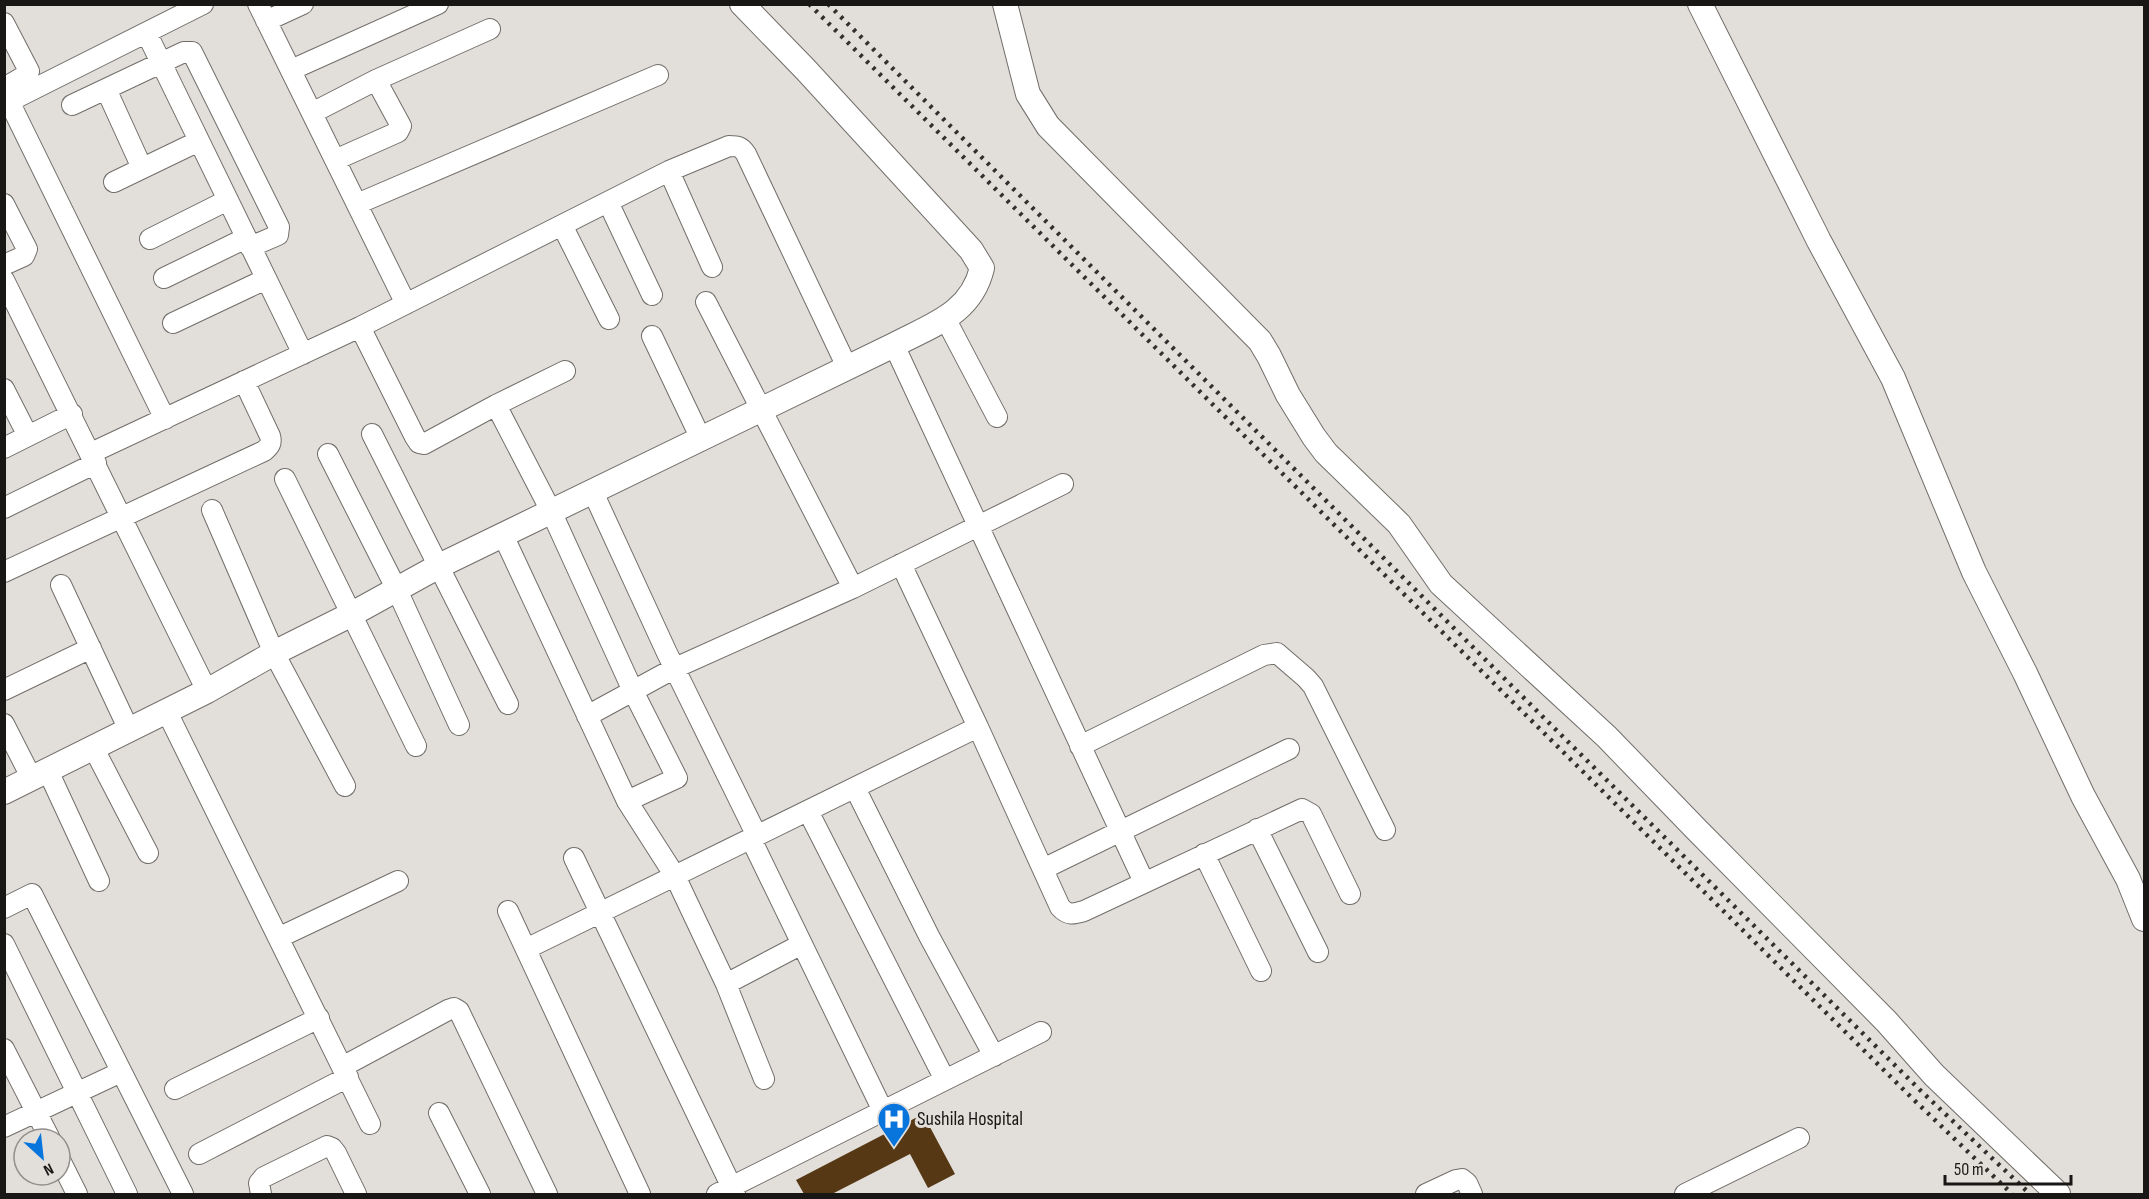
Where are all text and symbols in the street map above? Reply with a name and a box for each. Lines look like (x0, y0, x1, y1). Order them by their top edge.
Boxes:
hospital icon: Sushila Hospital (876, 1101, 912, 1148)
place label: Sushila Hospital (917, 1107, 1023, 1131)
north arrow (12, 1127, 72, 1187)
scale bar (1945, 1148, 2071, 1186)
text: N (40, 1159, 56, 1179)
text: 50 m (1954, 1159, 1984, 1180)

